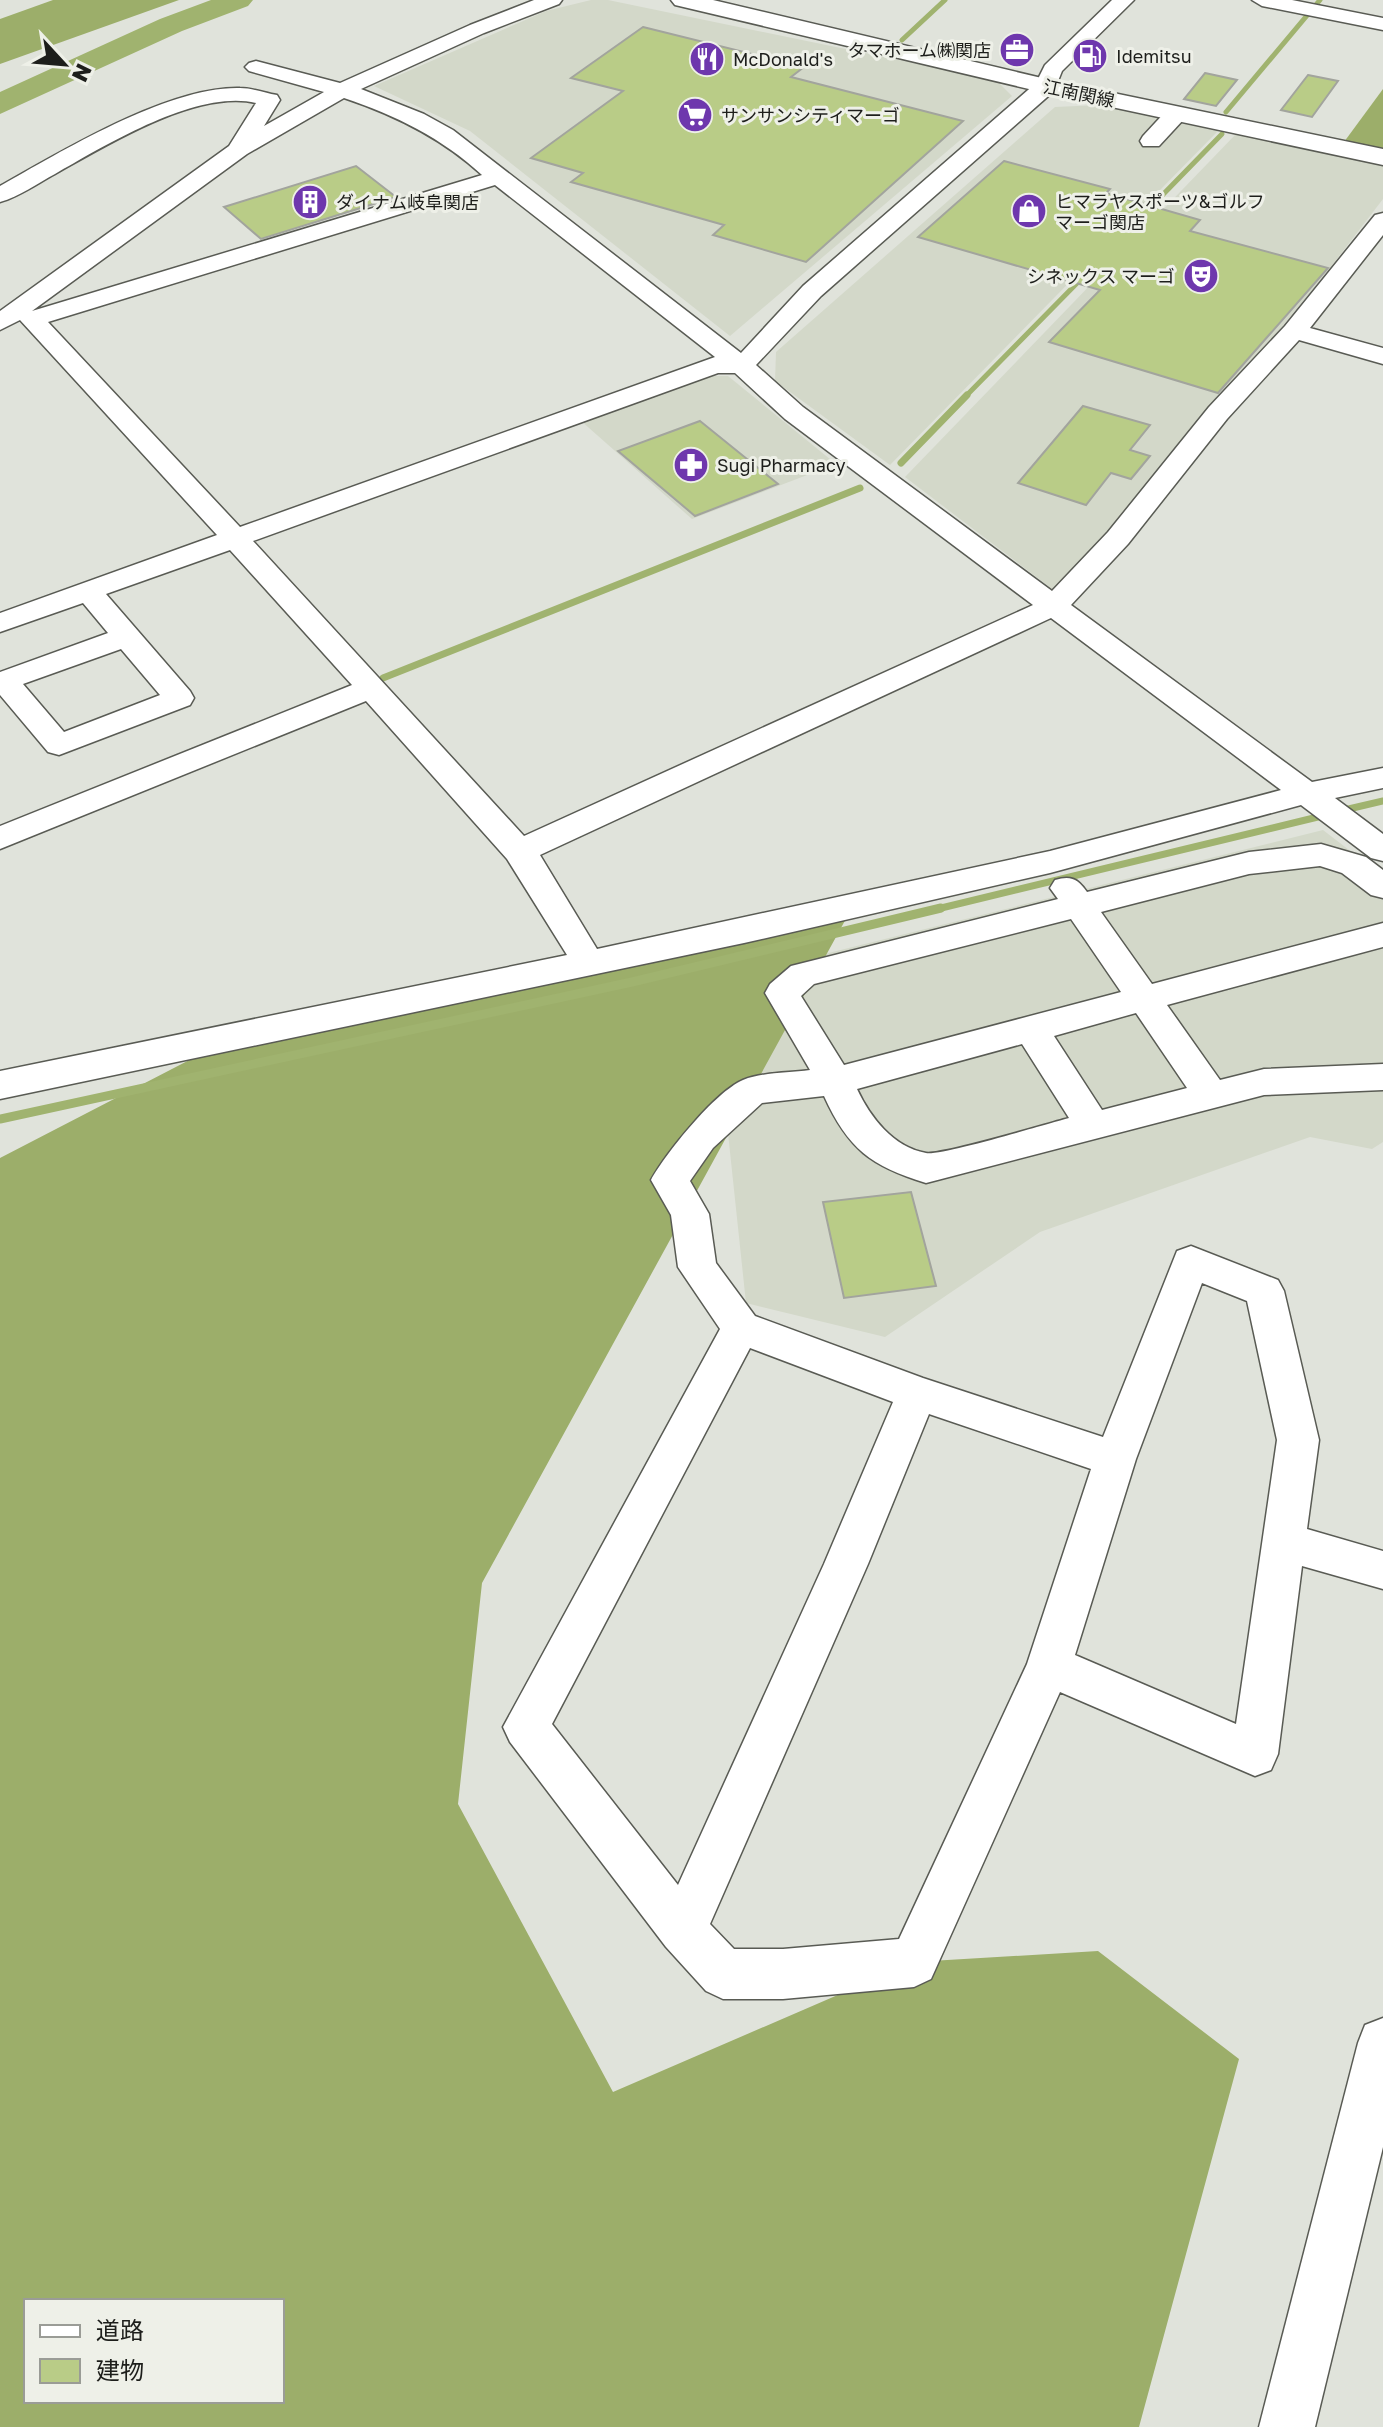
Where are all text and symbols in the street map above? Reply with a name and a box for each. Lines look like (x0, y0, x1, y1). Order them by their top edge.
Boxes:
north arrow (24, 24, 104, 104)
office icon: タマホーム㈱関店 (998, 31, 1036, 69)
fuel station icon: Idemitsu (1071, 37, 1109, 75)
place label: タマホーム㈱関店 (848, 39, 991, 61)
restaurant icon: McDonald's (688, 40, 726, 78)
place label: Idemitsu (1116, 45, 1192, 67)
place label: McDonald's (733, 48, 833, 70)
text: N (67, 60, 98, 86)
street label: 江南関線 (1041, 75, 1117, 111)
supermarket icon: サンサンシティマーゴ (676, 96, 714, 134)
place label: サンサンシティマーゴ (721, 104, 900, 126)
building icon: ダイナム岐阜関店 (291, 183, 329, 221)
place label: ヒマラヤスポーツ&ゴルフ マーゴ関店 (1055, 190, 1265, 233)
place label: ダイナム岐阜関店 (336, 191, 479, 213)
shop icon: ヒマラヤスポーツ&ゴルフ マーゴ関店 (1010, 192, 1048, 230)
theatre icon: シネックス マーゴ (1182, 257, 1220, 295)
place label: シネックス マーゴ (1027, 265, 1175, 287)
pharmacy icon: Sugi Pharmacy (672, 446, 710, 484)
place label: Sugi Pharmacy (717, 454, 845, 476)
legend (24, 2299, 284, 2403)
text: 道路 (96, 2315, 144, 2344)
text: 建物 (96, 2355, 144, 2384)

